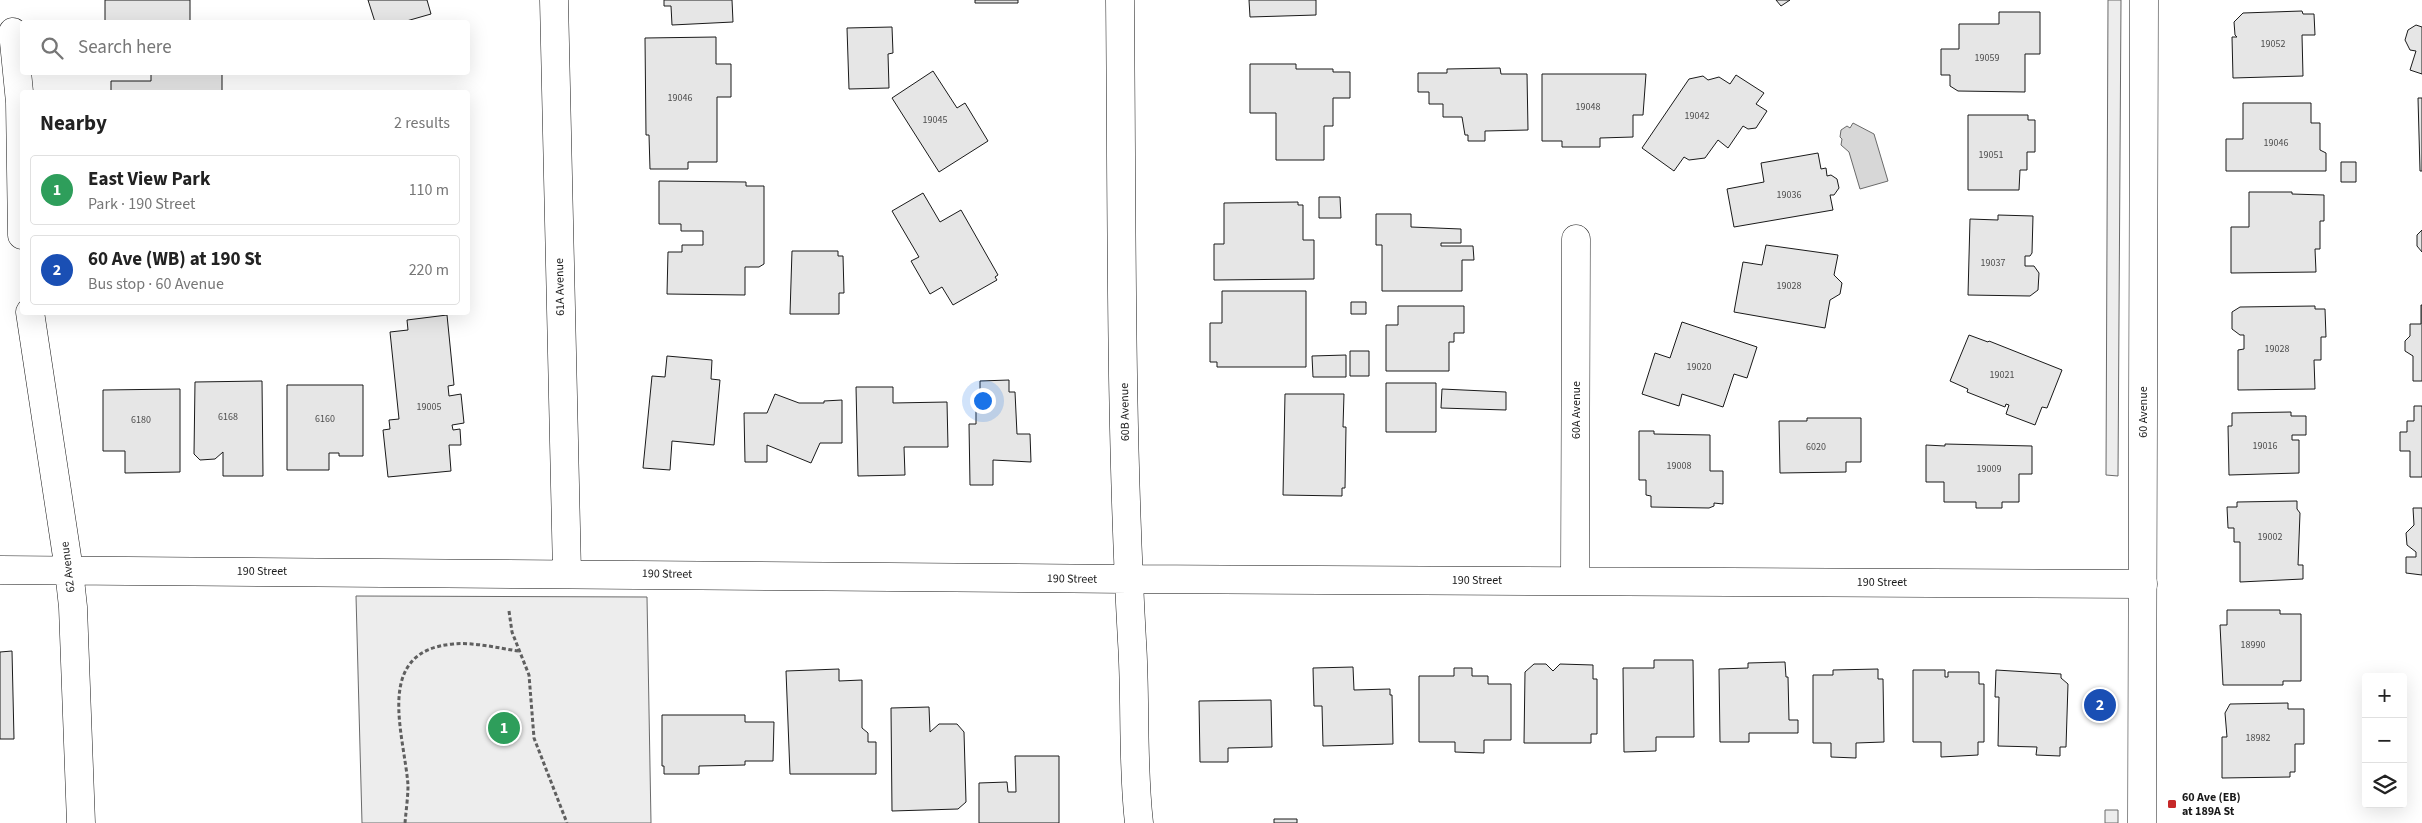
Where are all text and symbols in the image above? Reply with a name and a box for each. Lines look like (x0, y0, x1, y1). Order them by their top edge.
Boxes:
search box (20, 20, 470, 75)
icon: search (38, 34, 66, 62)
text: Search here (78, 34, 172, 61)
house number: 19052 (2261, 37, 2285, 51)
house number: 19059 (1975, 51, 1999, 65)
house number: 19046 (668, 91, 692, 105)
house number: 19048 (1576, 100, 1600, 114)
text: Nearby (40, 108, 107, 138)
house number: 19042 (1685, 109, 1709, 123)
text: 2 results (394, 112, 450, 134)
house number: 19045 (923, 113, 947, 127)
house number: 19046 (2264, 136, 2288, 150)
house number: 19051 (1979, 148, 2003, 162)
text: East View Park (88, 166, 210, 193)
text: 1 (53, 179, 61, 201)
text: 110 m (409, 179, 449, 201)
house number: 19036 (1777, 188, 1801, 202)
text: Park · 190 Street (88, 193, 195, 215)
text: 60 Ave (WB) at 190 St (88, 246, 262, 273)
house number: 19037 (1981, 256, 2005, 270)
street label: 61A Avenue (551, 258, 569, 316)
text: 2 (53, 259, 61, 281)
text: 220 m (409, 259, 449, 281)
text: Bus stop · 60 Avenue (88, 273, 224, 295)
house number: 19028 (1777, 279, 1801, 293)
house number: 19028 (2265, 342, 2289, 356)
house number: 19020 (1687, 360, 1711, 374)
house number: 19021 (1990, 368, 2014, 382)
street label: 60A Avenue (1568, 381, 1585, 439)
street label: 60B Avenue (1116, 383, 1134, 441)
street label: 60 Avenue (2135, 386, 2152, 438)
your location (970, 388, 996, 414)
house number: 19005 (417, 400, 441, 414)
house number: 6168 (218, 410, 238, 424)
house number: 6160 (315, 412, 335, 426)
house number: 6180 (131, 413, 151, 427)
house number: 19016 (2253, 439, 2277, 453)
house number: 6020 (1806, 440, 1826, 454)
house number: 19008 (1667, 459, 1691, 473)
house number: 19009 (1977, 462, 2001, 476)
house number: 19002 (2258, 530, 2282, 544)
street label: 62 Avenue (56, 540, 80, 594)
street label: 190 Street (237, 563, 287, 580)
street label: 190 Street (642, 565, 692, 583)
street label: 190 Street (1047, 570, 1097, 588)
street label: 190 Street (1452, 572, 1502, 589)
street label: 190 Street (1857, 574, 1907, 591)
house number: 18990 (2241, 638, 2265, 652)
map controls (2362, 673, 2407, 808)
button: + (2362, 673, 2407, 718)
pin: 2 (2084, 686, 2116, 724)
pin: 1 (488, 709, 520, 747)
button: − (2362, 718, 2407, 763)
house number: 18982 (2246, 731, 2270, 745)
button: layers (2362, 763, 2407, 808)
place label: 60 Ave (EB) at 189A St (2182, 789, 2241, 820)
marker: 60 Ave (EB) at 189A St (2166, 798, 2178, 810)

